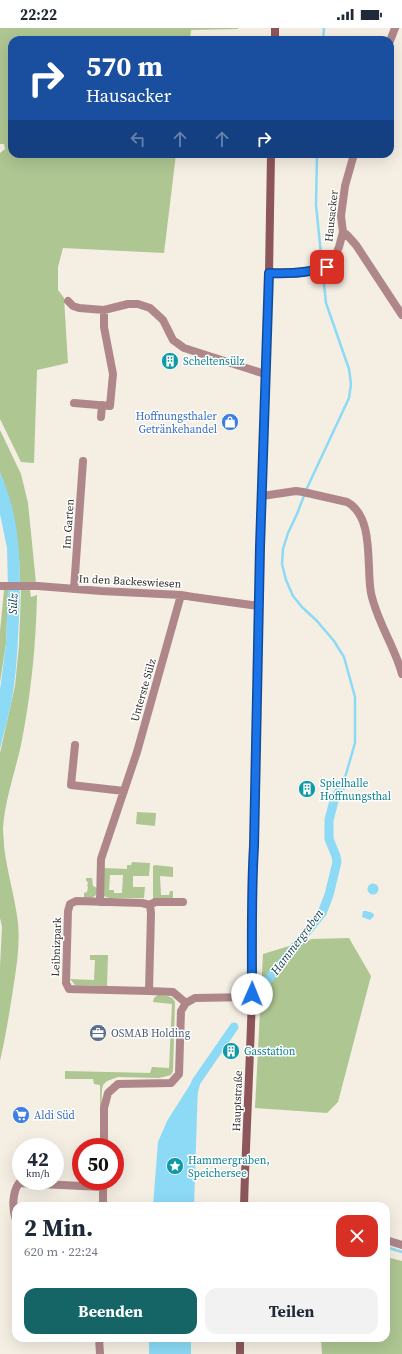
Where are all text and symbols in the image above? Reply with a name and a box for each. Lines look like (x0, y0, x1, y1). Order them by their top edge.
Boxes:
text: 22:22 (20, 4, 57, 25)
text: 570 m (86, 47, 163, 85)
icon: right (20, 52, 72, 104)
text: Hausacker (86, 83, 171, 108)
icon: left (127, 128, 149, 150)
icon: ahead (169, 128, 191, 150)
icon: ahead (211, 128, 233, 150)
icon: right (253, 128, 275, 150)
street label: Hausacker (321, 189, 342, 243)
pin (310, 250, 344, 284)
icon: arrive (316, 256, 338, 278)
building icon: Scheltensülz (160, 351, 180, 371)
place label: Scheltensülz (183, 354, 245, 369)
place label: Hoffnungsthaler Getränkehandel (136, 409, 217, 437)
shop icon: Hoffnungsthaler Getränkehandel (220, 412, 240, 432)
street label: Im Garten (59, 498, 78, 550)
street label: In den Backeswiesen (78, 571, 182, 592)
water label: Sülz (5, 593, 21, 615)
street label: Unterste Sülz (127, 657, 160, 723)
place label: Spielhalle Hoffnungsthal (320, 776, 391, 804)
building icon: Spielhalle Hoffnungsthal (297, 779, 317, 799)
water label: Hammergraben (266, 906, 327, 979)
street label: Leibnizpark (48, 916, 65, 977)
position arrow (231, 973, 273, 1015)
office icon: OSMAB Holding (88, 1023, 108, 1043)
place label: OSMAB Holding (111, 1026, 191, 1041)
building icon: Gasstation (221, 1041, 241, 1061)
place label: Gasstation (244, 1044, 296, 1059)
street label: Hauptstraße (229, 1070, 246, 1132)
supermarket icon: Aldi Süd (11, 1105, 31, 1125)
place label: Aldi Süd (34, 1108, 75, 1123)
speed limit sign: 50 (72, 1138, 124, 1190)
text: 42 (27, 1145, 49, 1173)
place label: Hammergraben, Speichersee (188, 1153, 270, 1181)
place icon: Hammergraben, Speichersee (165, 1156, 185, 1176)
text: km/h (26, 1167, 50, 1180)
text: 2 Min. (24, 1211, 93, 1244)
button: close (336, 1215, 378, 1257)
text: 620 m · 22:24 (24, 1243, 98, 1260)
button: Beenden (24, 1288, 197, 1334)
button: Teilen (205, 1288, 378, 1334)

